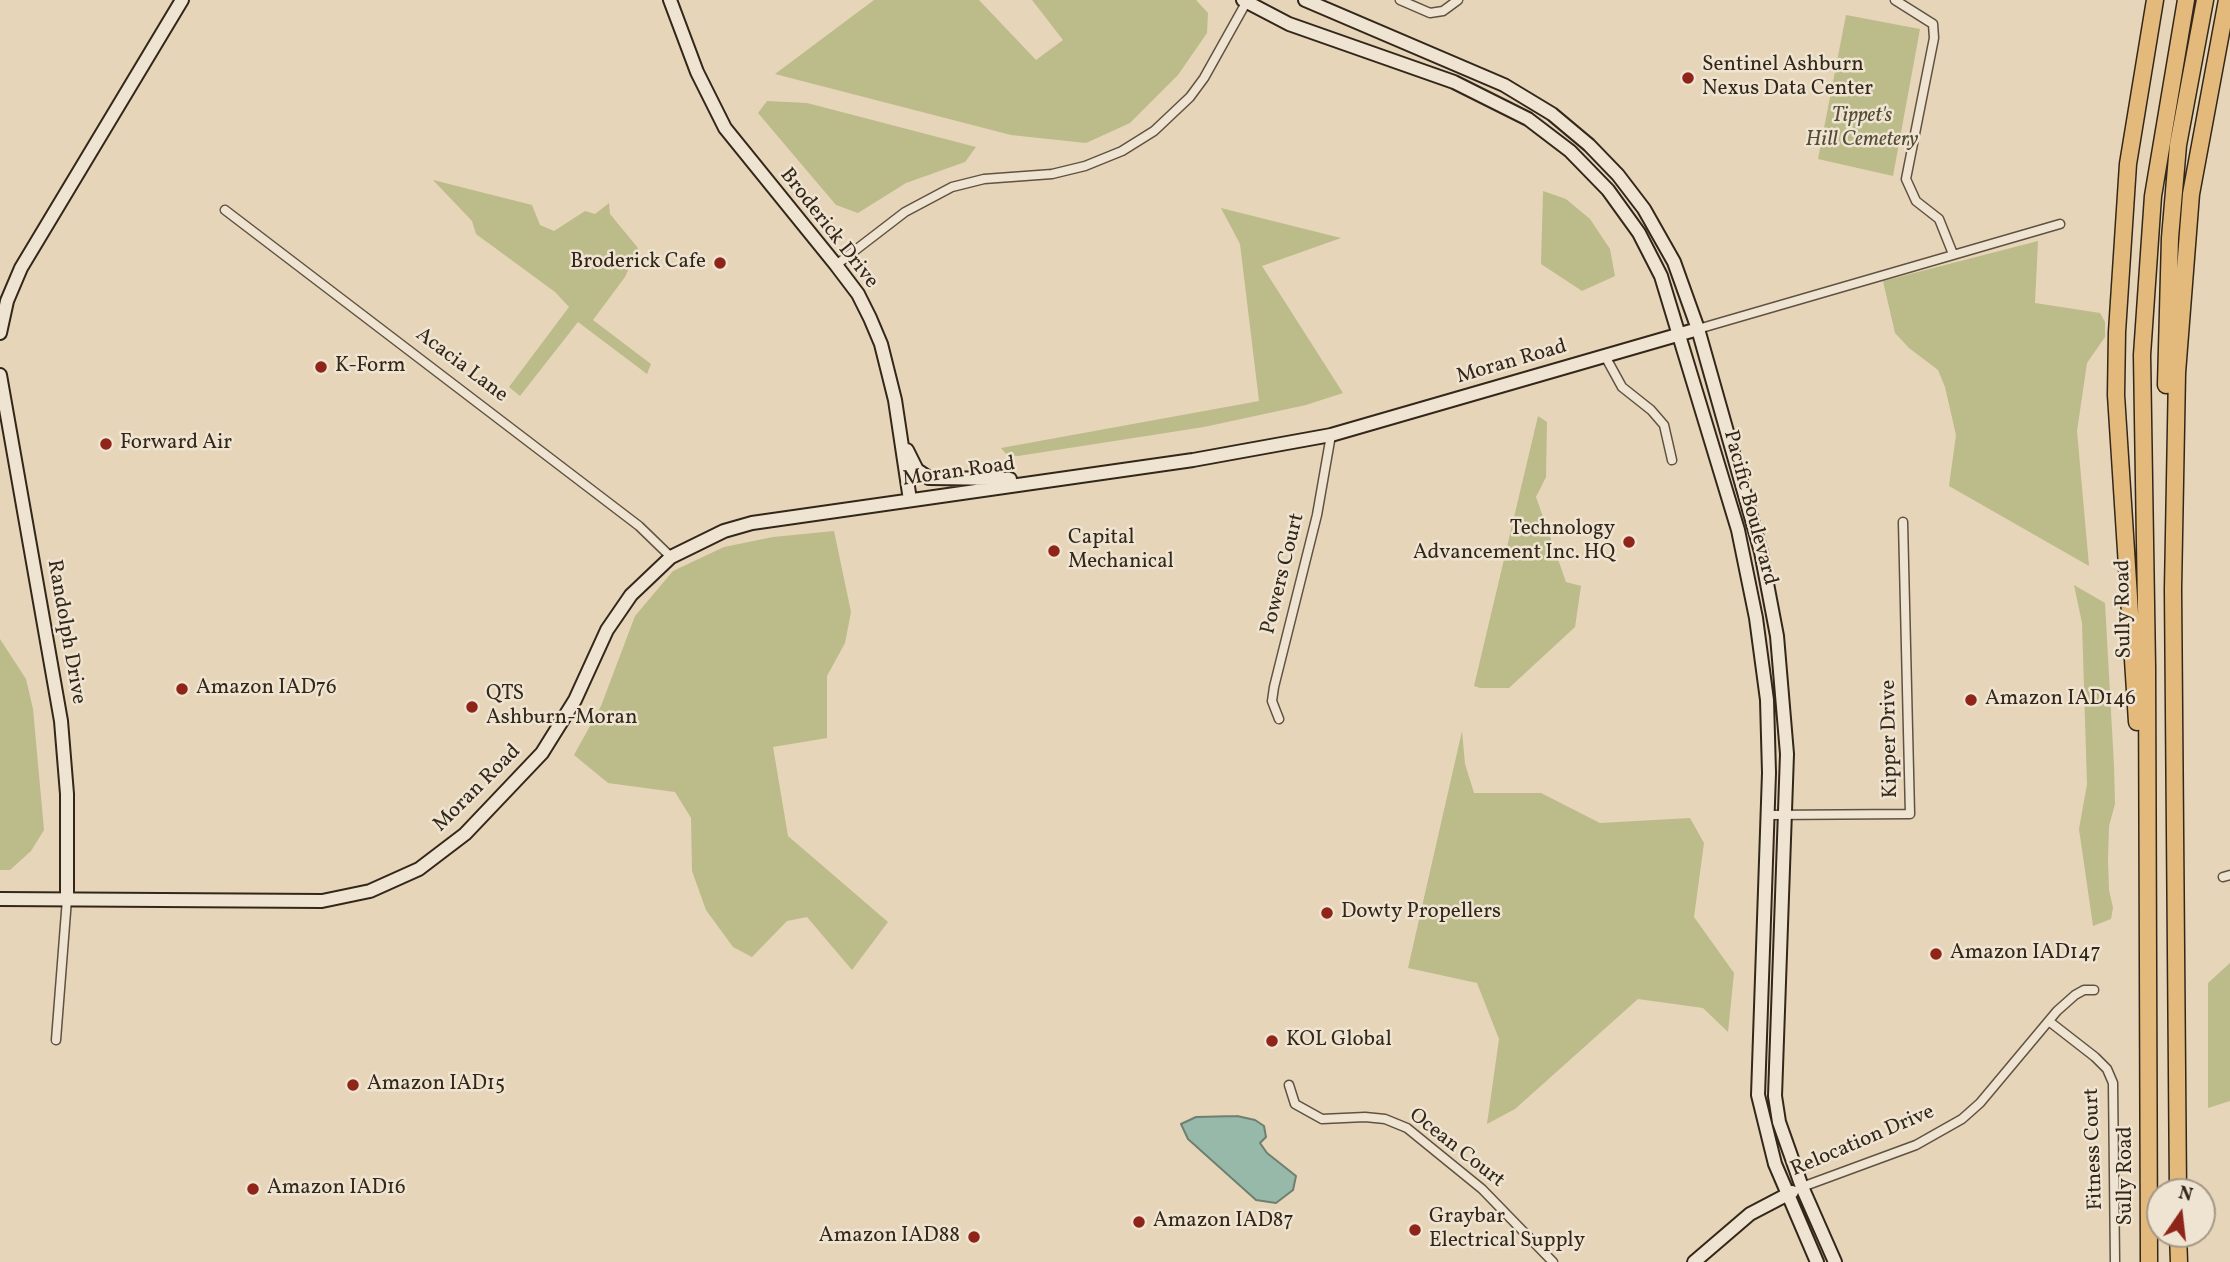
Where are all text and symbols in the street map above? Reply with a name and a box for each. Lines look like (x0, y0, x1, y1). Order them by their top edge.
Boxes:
place label: Sentinel Ashburn Nexus Data Center (1702, 53, 1873, 103)
marker: Sentinel Ashburn Nexus Data Center (1680, 70, 1696, 86)
park label: Tippet's Hill Cemetery (1806, 104, 1918, 154)
street label: Broderick Drive (773, 164, 883, 294)
place label: Broderick Cafe (570, 250, 706, 276)
marker: Broderick Cafe (712, 255, 728, 271)
street label: Acacia Lane (410, 323, 512, 409)
street label: Moran Road (1454, 335, 1570, 391)
place label: K-Form (335, 354, 406, 380)
marker: K-Form (313, 359, 329, 375)
street label: Pacific Boulevard (1716, 428, 1782, 588)
place label: Forward Air (120, 431, 232, 457)
marker: Forward Air (98, 436, 114, 452)
street label: Moran Road (901, 453, 1017, 493)
street label: Powers Court (1257, 511, 1311, 637)
place label: Technology Advancement Inc. HQ (1413, 517, 1615, 567)
place label: Capital Mechanical (1068, 526, 1174, 576)
marker: Technology Advancement Inc. HQ (1621, 534, 1637, 550)
marker: Capital Mechanical (1046, 543, 1062, 559)
street label: Randolph Drive (40, 558, 90, 706)
street label: Sully Road (2112, 559, 2138, 659)
place label: Amazon IAD76 (196, 676, 337, 702)
street label: Kipper Drive (1877, 679, 1905, 799)
marker: Amazon IAD76 (174, 681, 190, 697)
place label: QTS Ashburn-Moran (486, 682, 637, 732)
place label: Amazon IAD146 (1985, 687, 2136, 713)
marker: Amazon IAD146 (1963, 692, 1979, 708)
marker: QTS Ashburn-Moran (464, 699, 480, 715)
street label: Moran Road (429, 740, 527, 838)
place label: Dowty Propellers (1341, 900, 1501, 926)
marker: Dowty Propellers (1319, 905, 1335, 921)
place label: Amazon IAD147 (1950, 941, 2101, 967)
marker: Amazon IAD147 (1928, 946, 1944, 962)
place label: KOL Global (1286, 1028, 1392, 1054)
marker: KOL Global (1264, 1033, 1280, 1049)
place label: Amazon IAD15 (367, 1072, 505, 1098)
marker: Amazon IAD15 (345, 1077, 361, 1093)
street label: Fitness Court (2080, 1087, 2110, 1211)
street label: Relocation Drive (1787, 1100, 1939, 1184)
street label: Ocean Court (1403, 1104, 1509, 1194)
street label: Sully Road (2114, 1127, 2140, 1225)
place label: Amazon IAD16 (267, 1176, 406, 1202)
north arrow (2146, 1178, 2216, 1248)
text: N (2176, 1180, 2195, 1209)
marker: Amazon IAD16 (245, 1181, 261, 1197)
place label: Graybar Electrical Supply (1429, 1205, 1585, 1255)
place label: Amazon IAD87 (1153, 1209, 1294, 1235)
marker: Amazon IAD87 (1131, 1214, 1147, 1230)
marker: Graybar Electrical Supply (1407, 1222, 1423, 1238)
place label: Amazon IAD88 (819, 1224, 960, 1250)
marker: Amazon IAD88 (966, 1229, 982, 1245)

